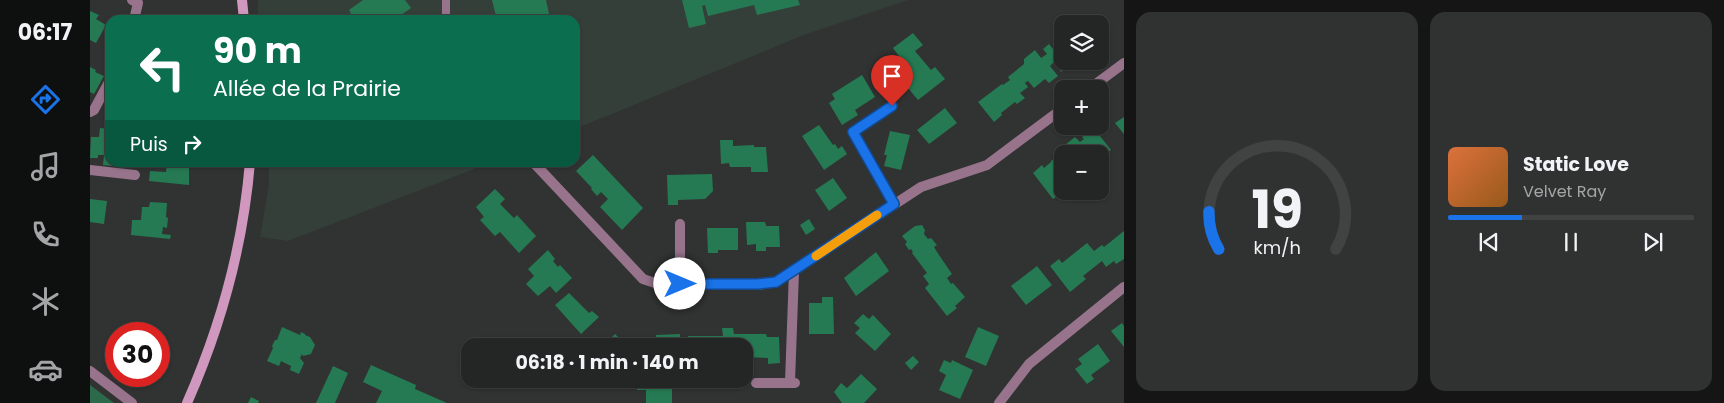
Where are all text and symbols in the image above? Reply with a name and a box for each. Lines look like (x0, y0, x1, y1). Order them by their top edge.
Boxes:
map controls (1054, 15, 1109, 200)
button: layers (1054, 15, 1109, 70)
text: 06:17 (18, 17, 72, 48)
text: 90 m (213, 26, 302, 75)
icon: left (130, 35, 195, 100)
pin (871, 55, 913, 106)
icon: arrive (878, 62, 906, 90)
text: Allée de la Prairie (213, 73, 401, 104)
button: + (1054, 80, 1109, 135)
icon: directions (28, 82, 63, 117)
icon: right (178, 130, 206, 158)
text: Puis (130, 131, 168, 158)
button: − (1054, 145, 1109, 200)
icon: music (28, 149, 63, 184)
text: Static Love (1523, 151, 1629, 178)
text: 19 (1251, 173, 1303, 246)
text: Velvet Ray (1523, 180, 1606, 203)
icon: phone (28, 217, 63, 252)
icon: previous (1475, 228, 1503, 256)
icon: pause (1557, 228, 1585, 256)
icon: next (1639, 228, 1667, 256)
text: km/h (1253, 235, 1301, 260)
position arrow (653, 257, 705, 309)
icon: climate (28, 284, 63, 319)
speed limit sign: 30 (105, 322, 170, 387)
text: 06:18 · 1 min · 140 m (515, 349, 699, 376)
icon: car (28, 352, 63, 387)

